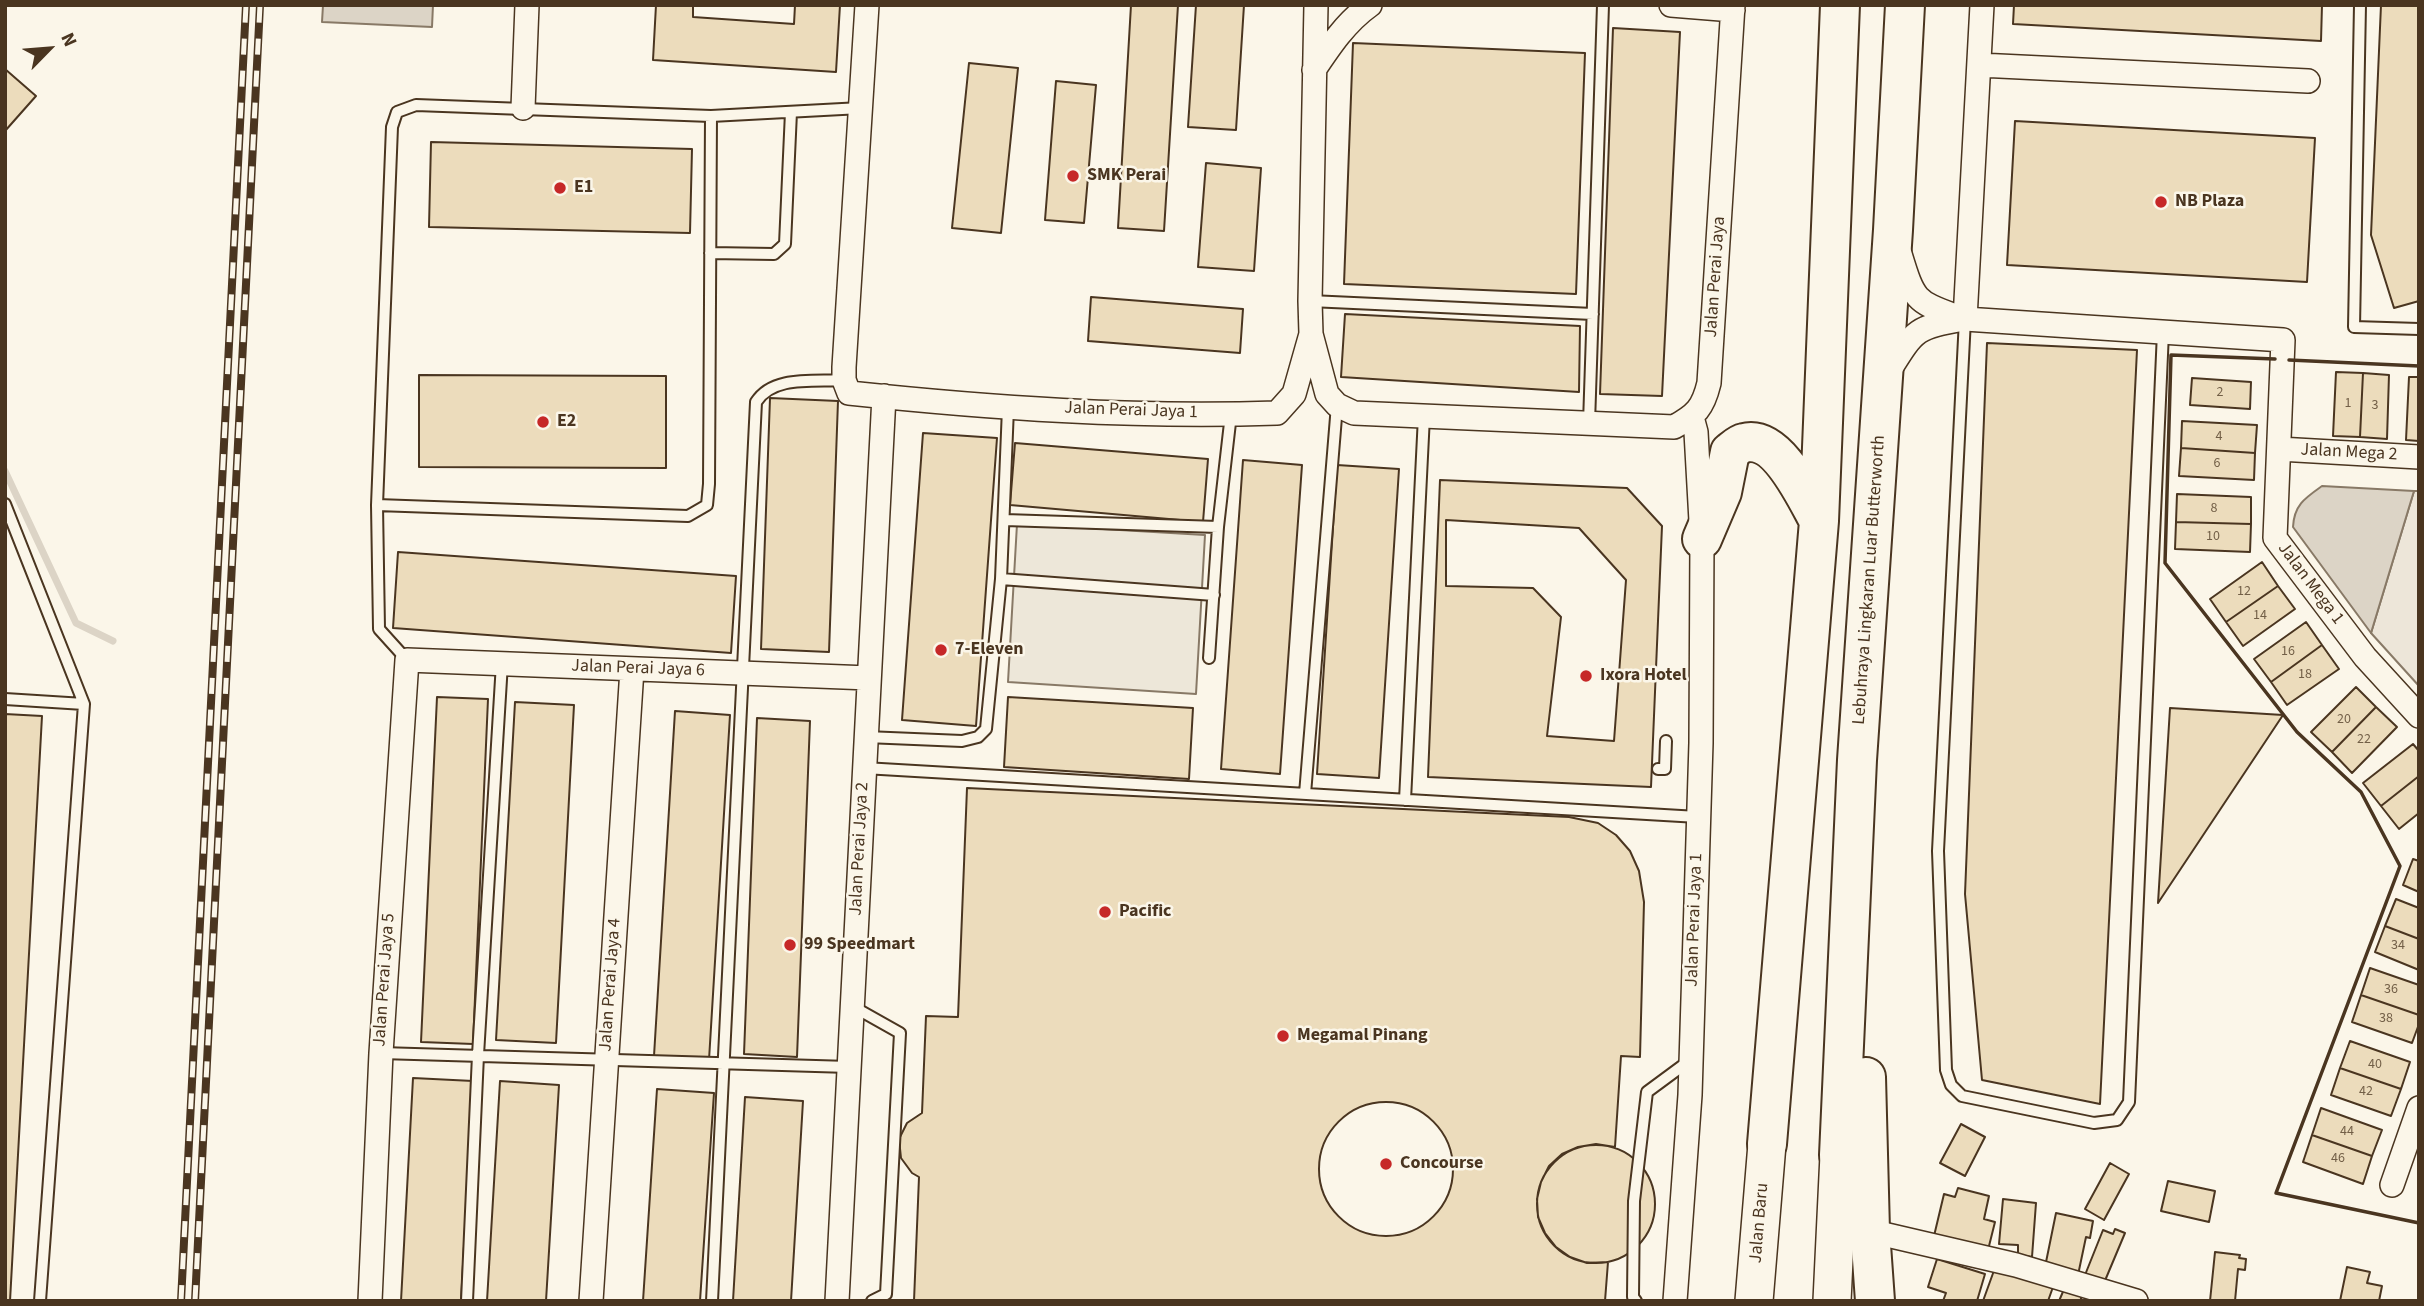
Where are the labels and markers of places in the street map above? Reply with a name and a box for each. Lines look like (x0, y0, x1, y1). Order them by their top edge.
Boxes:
place label: SMK Perai (1087, 165, 1166, 187)
marker: SMK Perai (1065, 168, 1081, 184)
place label: E1 (574, 177, 593, 199)
marker: E1 (552, 180, 568, 196)
place label: NB Plaza (2175, 191, 2244, 213)
marker: NB Plaza (2153, 194, 2169, 210)
place label: E2 (557, 411, 576, 433)
marker: E2 (535, 414, 551, 430)
place label: 7-Eleven (955, 639, 1024, 661)
marker: 7-Eleven (933, 642, 949, 658)
place label: Ixora Hotel (1600, 665, 1687, 687)
marker: Ixora Hotel (1578, 668, 1594, 684)
place label: Pacific (1119, 901, 1172, 923)
marker: Pacific (1097, 904, 1113, 920)
place label: 99 Speedmart (804, 934, 915, 956)
marker: 99 Speedmart (782, 937, 798, 953)
place label: Megamal Pinang (1297, 1025, 1428, 1047)
marker: Megamal Pinang (1275, 1028, 1291, 1044)
place label: Concourse (1400, 1153, 1483, 1175)
marker: Concourse (1378, 1156, 1394, 1172)

